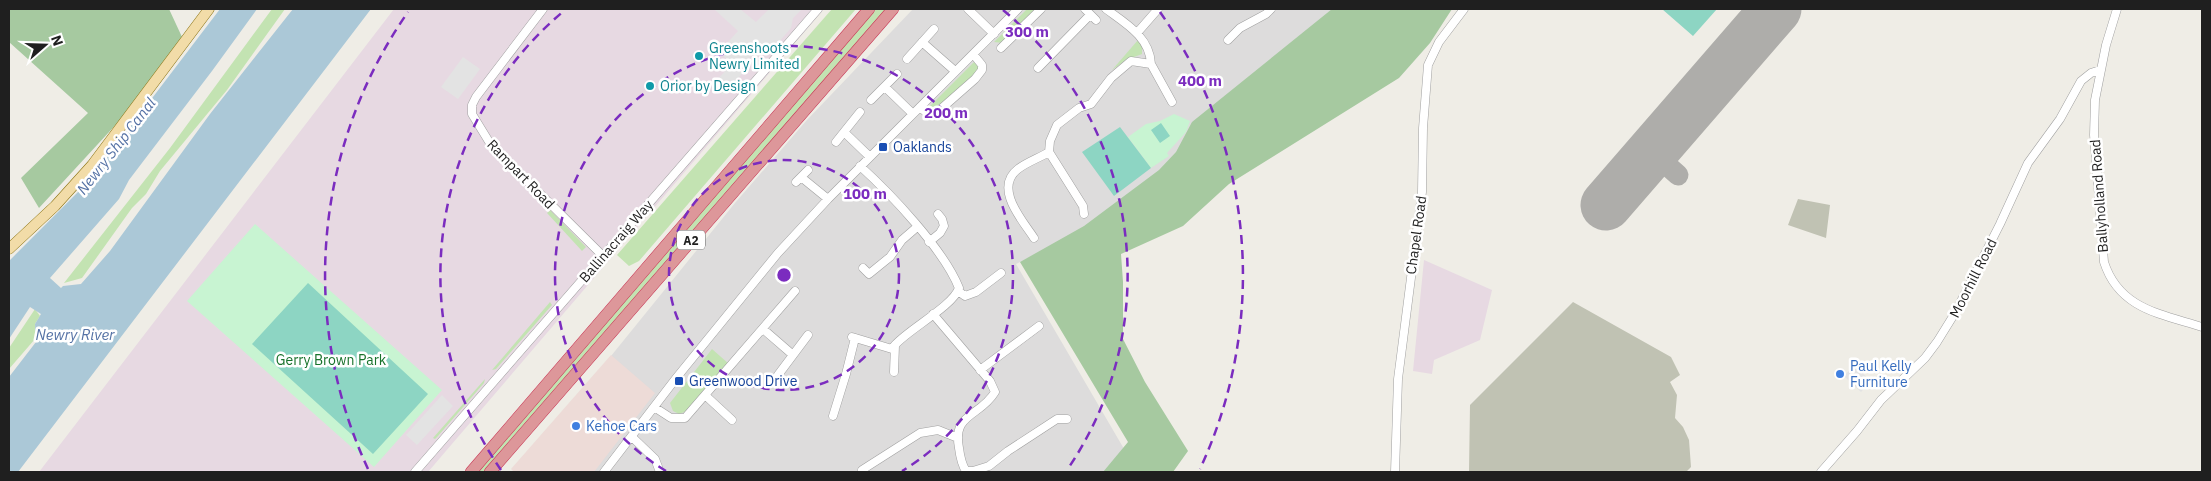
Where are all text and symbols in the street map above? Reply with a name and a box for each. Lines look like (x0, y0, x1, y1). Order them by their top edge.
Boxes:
north arrow (20, 20, 70, 70)
text: 300 m (1005, 22, 1049, 41)
text: N (47, 33, 67, 48)
place label: Greenshoots Newry Limited (709, 39, 800, 73)
marker: Greenshoots Newry Limited (693, 50, 705, 62)
text: 400 m (1178, 71, 1222, 90)
place label: Orior by Design (660, 77, 756, 95)
marker: Orior by Design (644, 80, 656, 92)
water label: Newry Ship Canal (72, 94, 160, 198)
text: 200 m (924, 103, 968, 122)
street label: Rampart Road (483, 135, 559, 213)
place label: Oaklands (893, 138, 952, 156)
street label: Ballyholland Road (2086, 139, 2112, 253)
marker: Oaklands (877, 141, 889, 153)
text: 100 m (843, 184, 887, 203)
street label: Chapel Road (1402, 195, 1430, 275)
street label: Ballinacraig Way (575, 196, 657, 286)
road number: A2 (677, 230, 705, 250)
street label: Moorhill Road (1945, 235, 2001, 321)
centre of rings (775, 266, 793, 284)
water label: Newry River (35, 325, 115, 344)
park label: Gerry Brown Park (276, 351, 387, 369)
place label: Paul Kelly Furniture (1850, 357, 1912, 391)
marker: Paul Kelly Furniture (1834, 368, 1846, 380)
place label: Greenwood Drive (689, 372, 798, 390)
marker: Greenwood Drive (673, 375, 685, 387)
place label: Kehoe Cars (586, 417, 657, 435)
marker: Kehoe Cars (570, 420, 582, 432)

